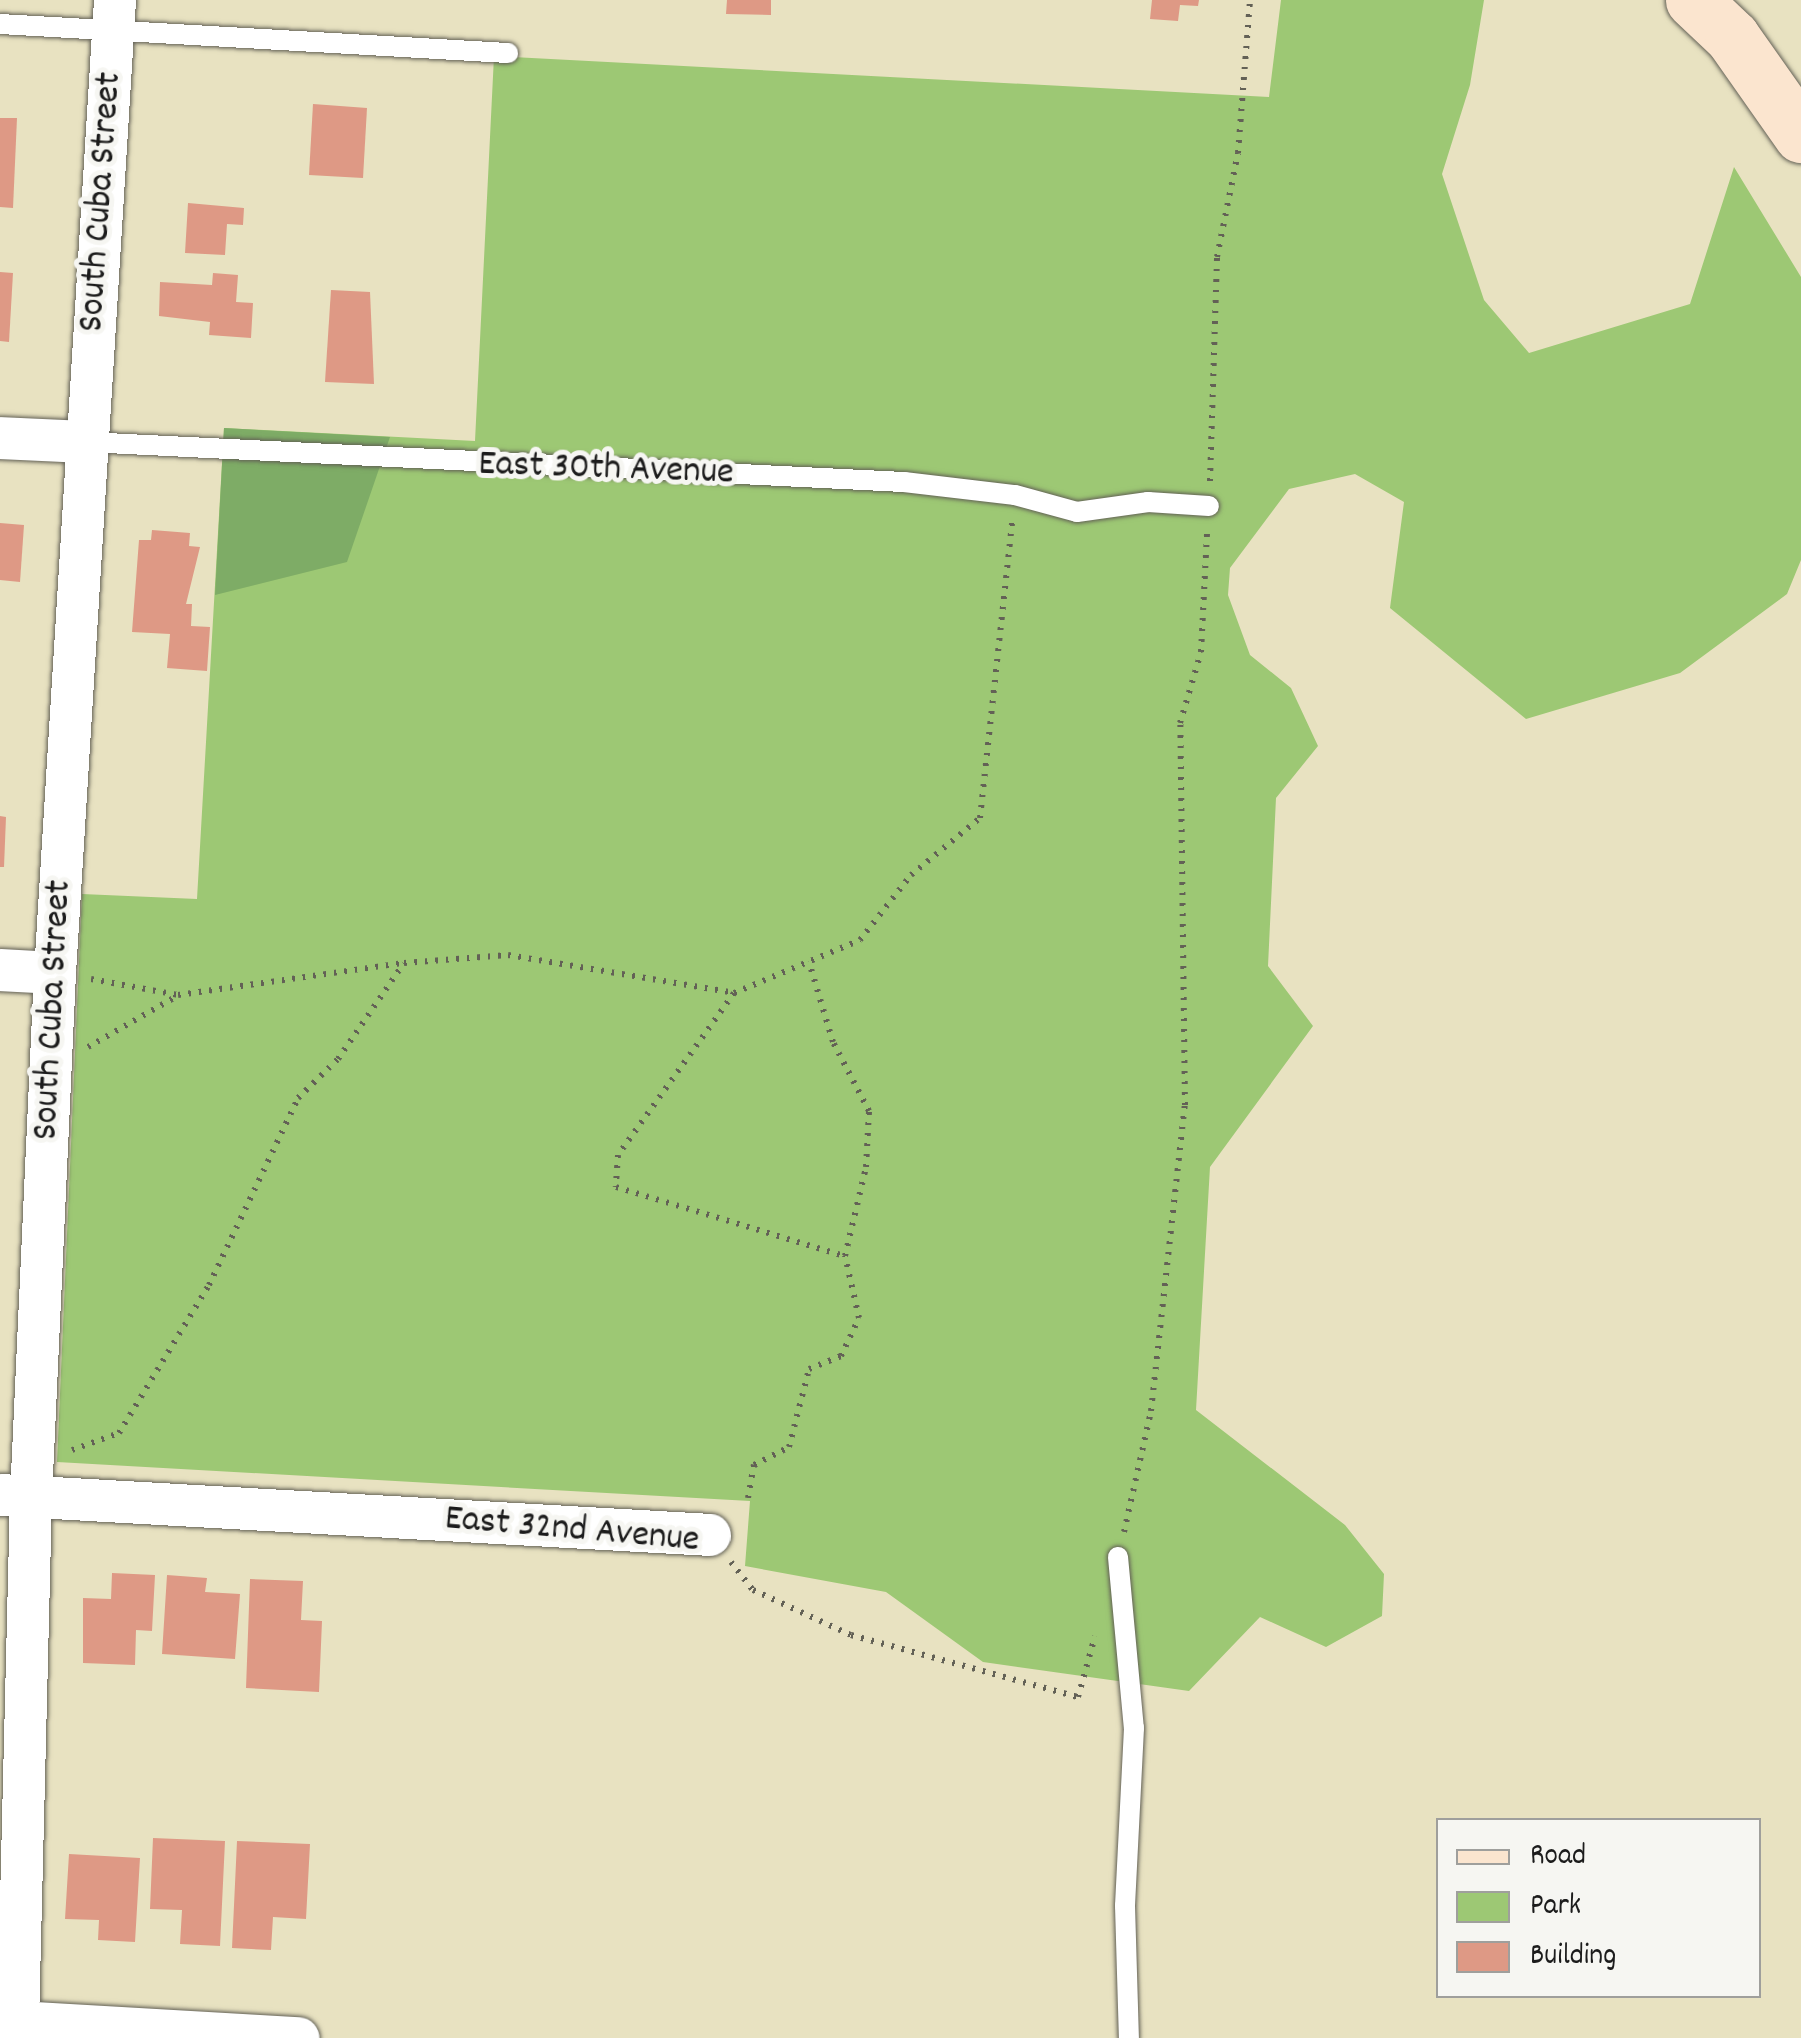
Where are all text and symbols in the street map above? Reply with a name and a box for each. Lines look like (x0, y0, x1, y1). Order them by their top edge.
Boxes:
street label: South Cuba Street (70, 70, 134, 334)
street label: East 30th Avenue (478, 443, 734, 497)
street label: South Cuba Street (24, 879, 84, 1141)
street label: East 32nd Avenue (443, 1497, 701, 1565)
legend (1436, 1818, 1761, 1998)
text: Road (1530, 1836, 1586, 1879)
text: Park (1530, 1886, 1581, 1929)
text: Building (1530, 1936, 1616, 1979)

